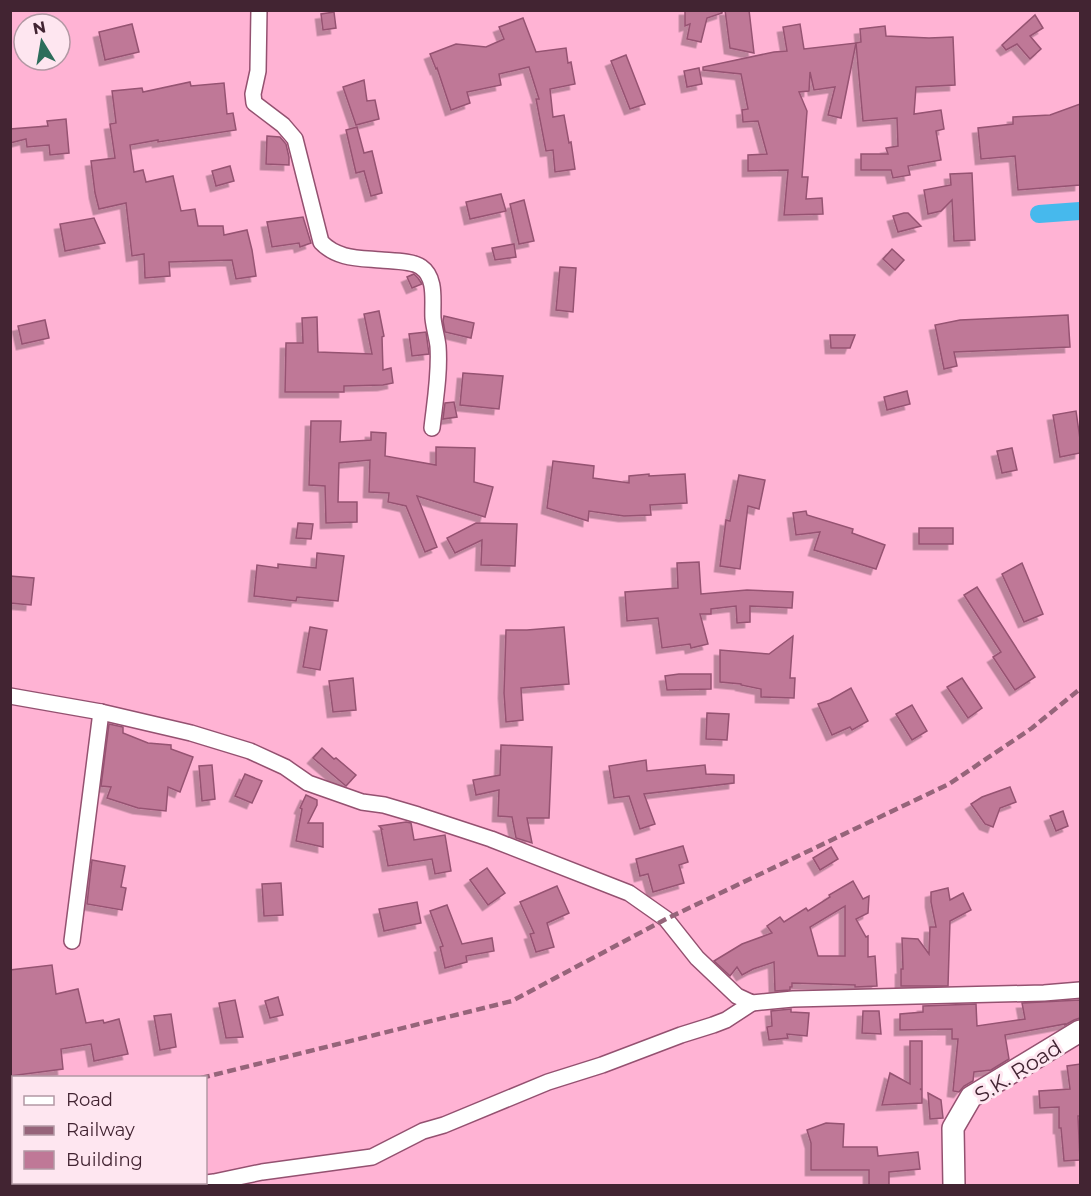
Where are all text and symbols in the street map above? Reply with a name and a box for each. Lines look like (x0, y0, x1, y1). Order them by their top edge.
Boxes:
north arrow (12, 12, 72, 72)
text: N (31, 17, 47, 38)
street label: S.K. Road (970, 1035, 1066, 1107)
legend (12, 1076, 207, 1184)
text: Road (66, 1089, 113, 1111)
text: Railway (66, 1119, 135, 1141)
text: Building (66, 1149, 143, 1171)

